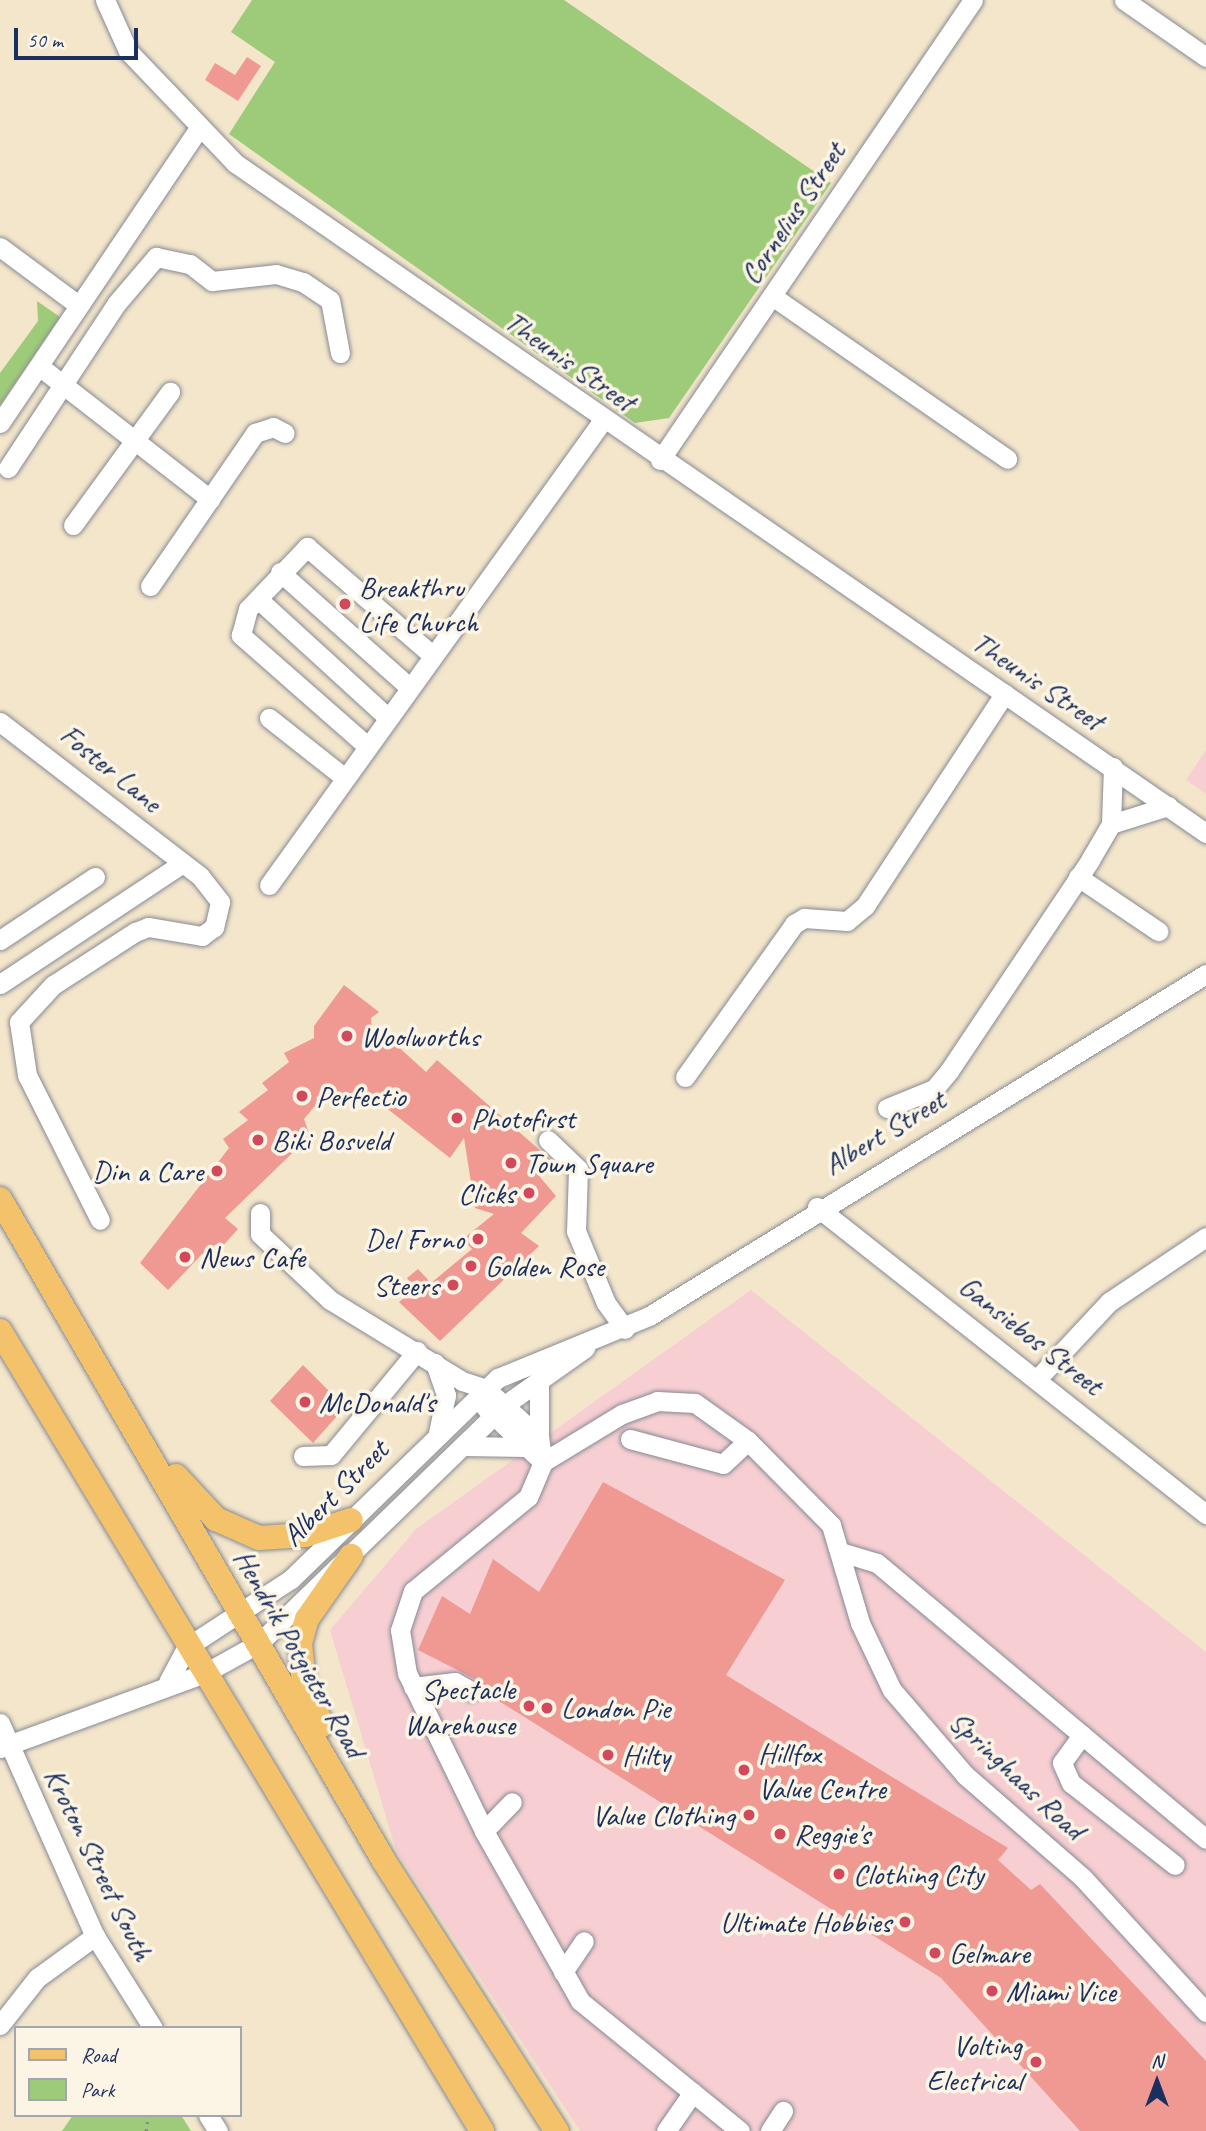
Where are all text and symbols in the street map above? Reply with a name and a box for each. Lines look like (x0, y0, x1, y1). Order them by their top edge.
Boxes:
scale bar (18, 14, 142, 58)
text: 50 m (27, 27, 63, 53)
street label: Cornelius Street (731, 135, 853, 291)
street label: Theunis Street (498, 303, 642, 419)
place label: Breakthru Life Church (359, 569, 479, 640)
marker: Breakthru Life Church (337, 596, 353, 612)
street label: Theunis Street (965, 624, 1111, 738)
street label: Foster Lane (53, 716, 169, 820)
place label: Woolworths (361, 1018, 480, 1054)
marker: Woolworths (339, 1028, 355, 1044)
place label: Perfectio (316, 1078, 406, 1114)
street label: Albert Street (816, 1081, 952, 1183)
marker: Perfectio (294, 1088, 310, 1104)
place label: Photofirst (471, 1100, 575, 1136)
marker: Photofirst (449, 1110, 465, 1126)
place label: Biki Bosveld (272, 1122, 390, 1158)
marker: Biki Bosveld (250, 1132, 266, 1148)
place label: Town Square (525, 1145, 651, 1181)
place label: Din a Care (91, 1153, 203, 1189)
marker: Town Square (503, 1155, 519, 1171)
marker: Din a Care (209, 1163, 225, 1179)
place label: Clicks (458, 1175, 515, 1211)
marker: Clicks (521, 1185, 537, 1201)
place label: Del Forno (365, 1221, 464, 1257)
marker: Del Forno (470, 1231, 486, 1247)
place label: News Cafe (199, 1239, 306, 1275)
place label: Golden Rose (485, 1248, 604, 1284)
marker: News Cafe (177, 1249, 193, 1265)
marker: Golden Rose (463, 1258, 479, 1274)
place label: Steers (373, 1267, 439, 1303)
street label: Gansiebos Street (952, 1267, 1110, 1403)
marker: Steers (445, 1277, 461, 1293)
place label: McDonald's (319, 1384, 435, 1420)
marker: McDonald's (297, 1394, 313, 1410)
street label: Albert Street (274, 1432, 396, 1554)
street label: Hendrik Potgieter Road (226, 1543, 374, 1763)
place label: Spectacle Warehouse (404, 1671, 515, 1742)
place label: London Pie (561, 1690, 671, 1726)
marker: Spectacle Warehouse (521, 1698, 537, 1714)
marker: London Pie (539, 1700, 555, 1716)
street label: Springhaas Road (942, 1703, 1092, 1847)
place label: Hillfox Value Centre (758, 1735, 885, 1805)
place label: Hilty (622, 1737, 670, 1773)
marker: Hilty (600, 1747, 616, 1763)
street label: Kroton Street South (37, 1762, 161, 1966)
marker: Hillfox Value Centre (736, 1762, 752, 1778)
place label: Value Clothing (592, 1797, 735, 1833)
marker: Value Clothing (741, 1807, 757, 1823)
place label: Reggie's (794, 1816, 870, 1852)
marker: Reggie's (772, 1826, 788, 1842)
place label: Clothing City (853, 1856, 983, 1892)
marker: Clothing City (831, 1866, 847, 1882)
place label: Ultimate Hobbies (720, 1904, 891, 1940)
marker: Ultimate Hobbies (897, 1914, 913, 1930)
place label: Gelmare (949, 1935, 1030, 1971)
marker: Gelmare (927, 1945, 943, 1961)
place label: Miami Vice (1006, 1973, 1116, 2009)
marker: Miami Vice (984, 1983, 1000, 1999)
legend (14, 2026, 242, 2117)
place label: Volting Electrical (927, 2027, 1022, 2098)
text: Road (81, 2042, 116, 2068)
north arrow (1122, 2047, 1192, 2117)
text: N (1151, 2049, 1163, 2073)
marker: Volting Electrical (1028, 2054, 1044, 2070)
text: Park (81, 2077, 114, 2103)

